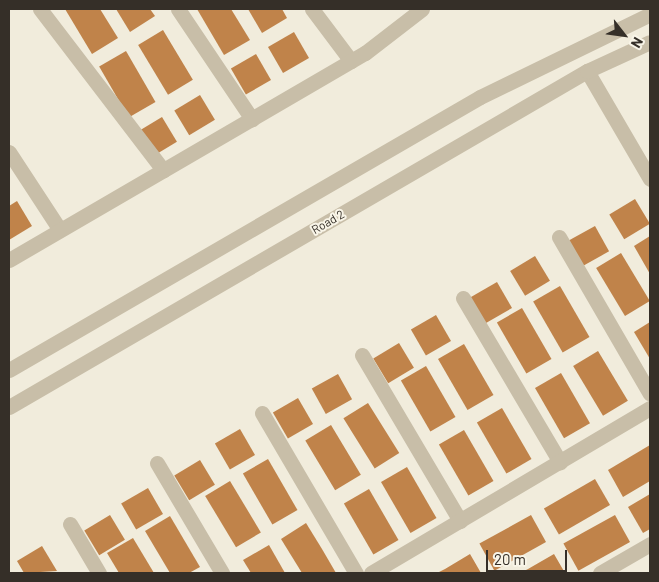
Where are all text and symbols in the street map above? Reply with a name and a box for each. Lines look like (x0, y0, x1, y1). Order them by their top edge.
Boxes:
north arrow (599, 10, 649, 60)
text: N (628, 34, 647, 51)
street label: Road 2 (309, 207, 347, 237)
scale bar (489, 540, 570, 572)
text: 20 m (494, 550, 526, 568)

